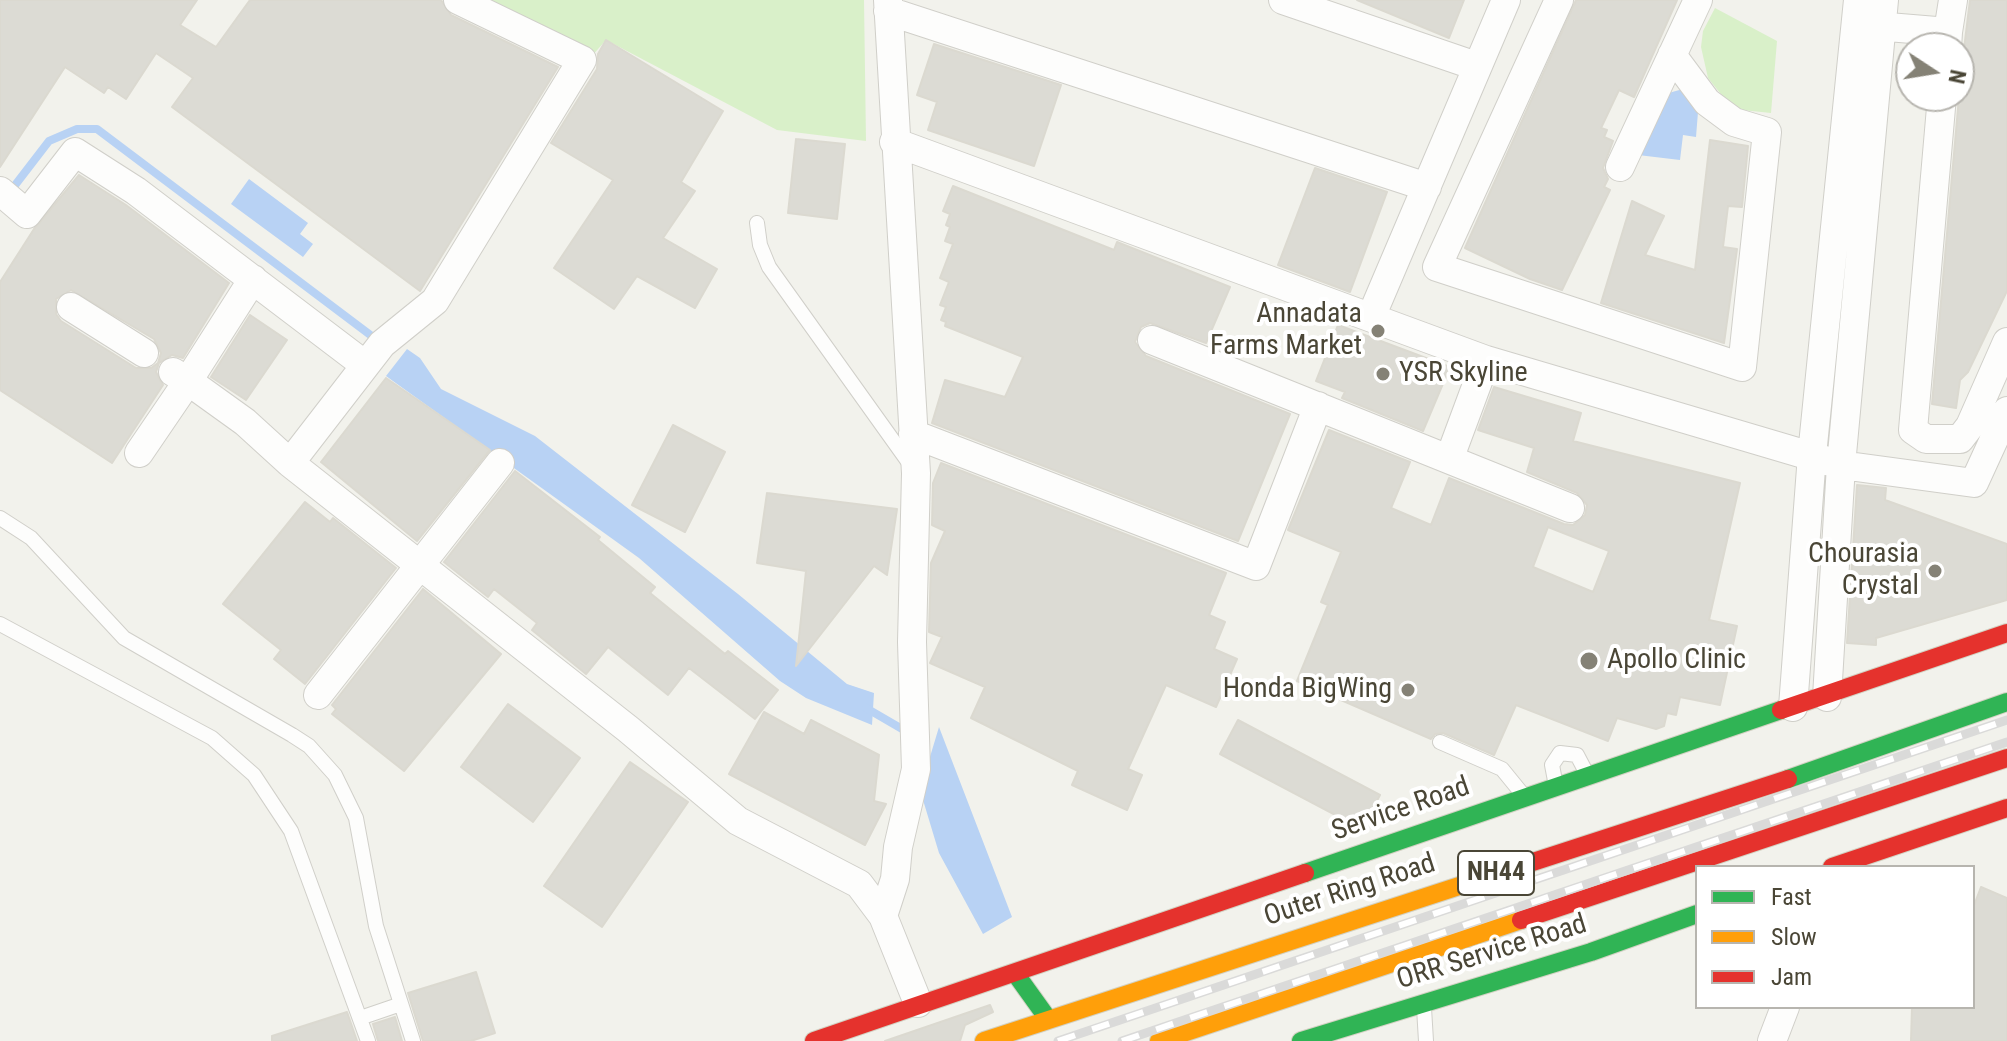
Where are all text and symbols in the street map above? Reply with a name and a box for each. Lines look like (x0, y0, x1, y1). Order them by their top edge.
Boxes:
north arrow (1895, 32, 1975, 112)
text: N (1943, 67, 1971, 86)
place label: Annadata Farms Market (1210, 298, 1362, 364)
marker: Annadata Farms Market (1369, 322, 1387, 340)
place label: YSR Skyline (1399, 357, 1528, 391)
marker: YSR Skyline (1374, 365, 1392, 383)
place label: Chourasia Crystal (1808, 538, 1919, 604)
marker: Chourasia Crystal (1926, 562, 1944, 580)
place label: Apollo Clinic (1607, 644, 1746, 678)
marker: Apollo Clinic (1578, 650, 1600, 672)
place label: Honda BigWing (1223, 673, 1392, 707)
marker: Honda BigWing (1399, 681, 1417, 699)
street label: Service Road (1328, 771, 1474, 849)
street label: Outer Ring Road (1260, 848, 1440, 934)
road number: NH44 (1458, 851, 1534, 895)
legend (1695, 865, 1975, 1009)
text: Fast (1771, 883, 1812, 911)
street label: ORR Service Road (1393, 908, 1591, 998)
text: Slow (1771, 923, 1817, 951)
text: Jam (1771, 963, 1812, 991)

